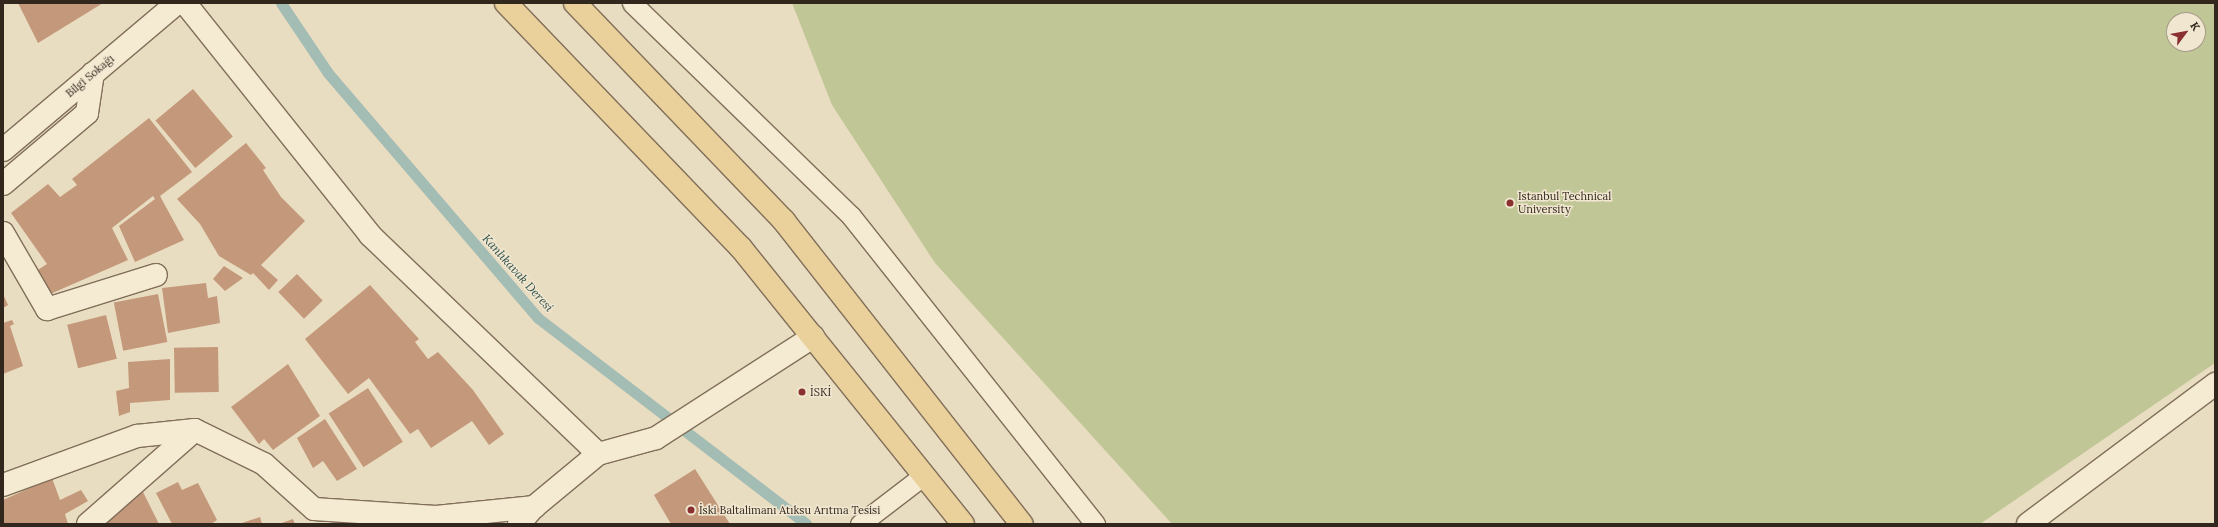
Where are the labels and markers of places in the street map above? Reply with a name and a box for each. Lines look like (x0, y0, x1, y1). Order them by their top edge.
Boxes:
place label: Istanbul Technical University (1518, 190, 1611, 216)
marker: Istanbul Technical University (1505, 198, 1515, 208)
place label: İSKİ (810, 385, 831, 399)
marker: İSKİ (797, 387, 807, 397)
place label: İski Baltalimanı Atıksu Arıtma Tesisi (699, 503, 880, 517)
marker: İski Baltalimanı Atıksu Arıtma Tesisi (686, 505, 696, 515)

